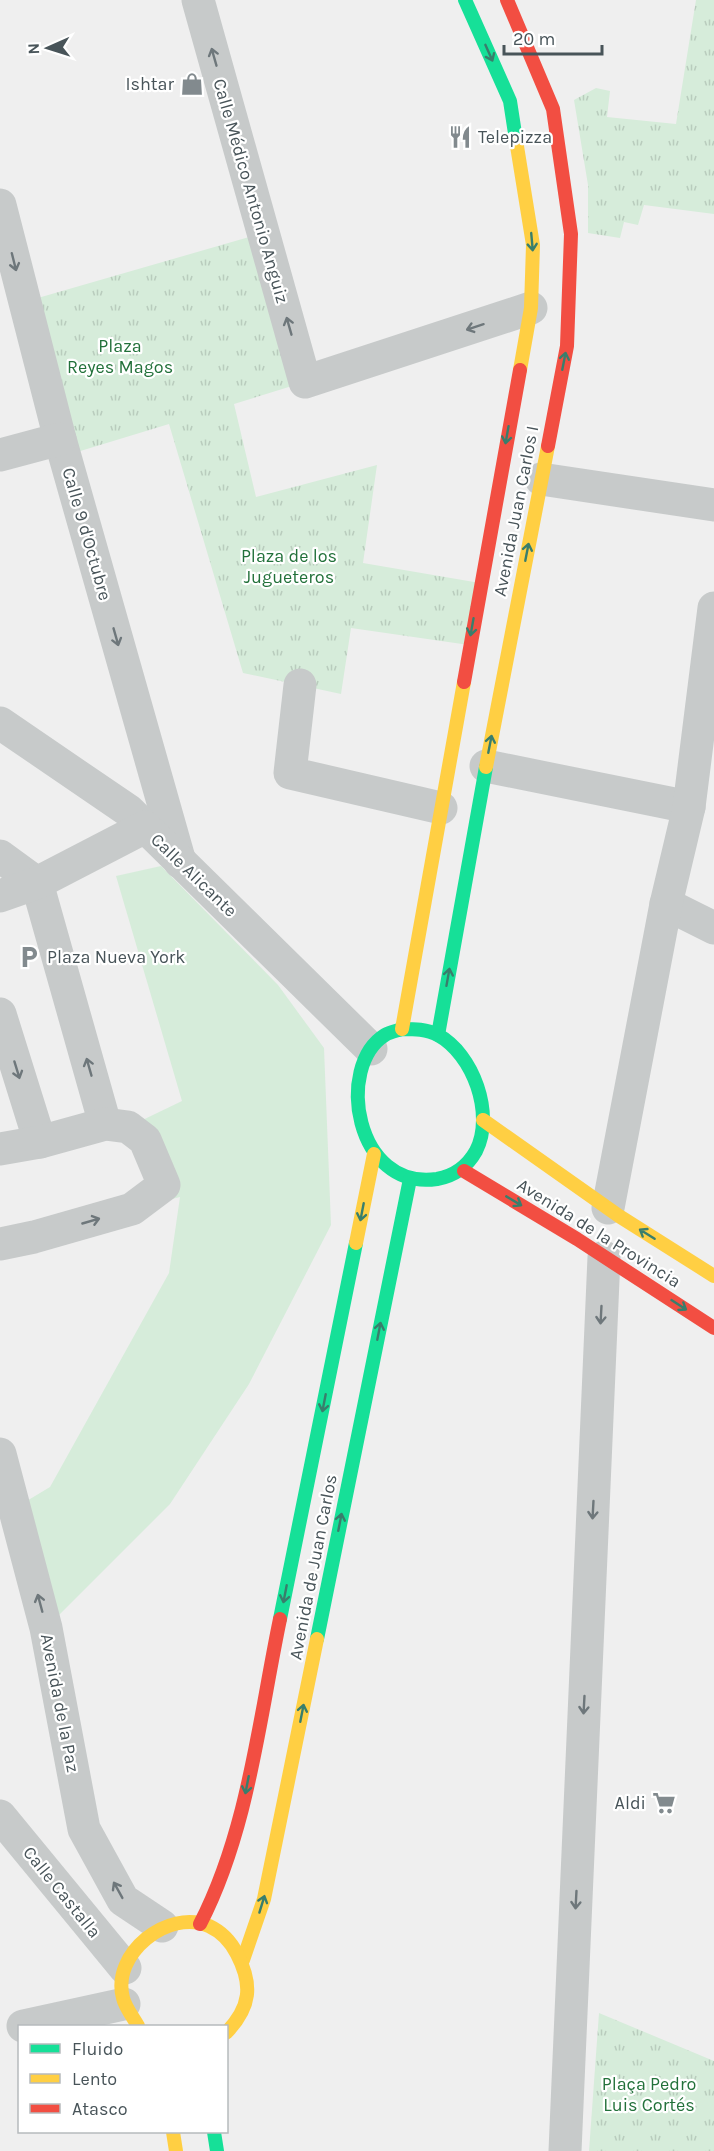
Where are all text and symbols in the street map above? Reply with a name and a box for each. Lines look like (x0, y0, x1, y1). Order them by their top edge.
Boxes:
north arrow (18, 18, 78, 78)
scale bar (504, 18, 602, 56)
text: 20 m (513, 28, 555, 50)
text: N (24, 43, 43, 55)
one-way arrow (483, 44, 495, 62)
one-way arrow (208, 48, 219, 67)
shop icon: Ishtar (179, 71, 205, 97)
place label: Ishtar (125, 73, 174, 95)
street label: Calle Médico Antonio Anguiz (208, 76, 294, 306)
restaurant icon: Telepizza (447, 124, 473, 150)
place label: Telepizza (478, 126, 552, 148)
one-way arrow (527, 232, 538, 252)
one-way arrow (9, 252, 21, 271)
one-way arrow (283, 317, 294, 336)
one-way arrow (466, 322, 485, 333)
park label: Plaza Reyes Magos (67, 335, 173, 378)
one-way arrow (559, 352, 570, 371)
street label: Avenida Juan Carlos I (489, 424, 543, 598)
one-way arrow (501, 425, 512, 444)
street label: Calle 9 d'Octubre (57, 465, 117, 603)
one-way arrow (522, 543, 533, 563)
park label: Plaza de los Jugueteros (241, 545, 337, 588)
one-way arrow (466, 616, 477, 636)
one-way arrow (111, 627, 122, 646)
one-way arrow (485, 735, 496, 754)
street label: Calle Alicante (146, 828, 242, 922)
parking icon: Plaza Nueva York (16, 944, 42, 970)
place label: Plaza Nueva York (47, 946, 186, 968)
one-way arrow (442, 968, 453, 987)
one-way arrow (83, 1058, 94, 1077)
one-way arrow (12, 1060, 23, 1079)
street label: Avenida de la Provincia (513, 1174, 685, 1292)
one-way arrow (505, 1195, 522, 1207)
one-way arrow (356, 1202, 367, 1221)
one-way arrow (81, 1215, 100, 1226)
one-way arrow (639, 1227, 656, 1239)
one-way arrow (670, 1299, 686, 1311)
one-way arrow (596, 1305, 607, 1325)
one-way arrow (374, 1322, 385, 1342)
one-way arrow (318, 1393, 329, 1412)
street label: Avenida de Juan Carlos (284, 1472, 342, 1662)
one-way arrow (587, 1499, 598, 1519)
one-way arrow (335, 1513, 346, 1533)
one-way arrow (279, 1584, 290, 1603)
one-way arrow (33, 1594, 45, 1613)
street label: Avenida de la Paz (36, 1632, 84, 1774)
one-way arrow (579, 1694, 590, 1714)
one-way arrow (296, 1704, 308, 1723)
one-way arrow (241, 1775, 252, 1795)
supermarket icon: Aldi (651, 1790, 677, 1816)
place label: Aldi (615, 1792, 646, 1814)
street label: Calle Castalla (18, 1842, 106, 1942)
one-way arrow (112, 1882, 124, 1899)
one-way arrow (570, 1889, 581, 1909)
one-way arrow (257, 1895, 268, 1914)
legend (18, 2025, 228, 2133)
text: Fluido (72, 2038, 123, 2060)
text: Lento (72, 2068, 117, 2090)
park label: Plaça Pedro Luis Cortés (602, 2073, 696, 2116)
text: Atasco (72, 2098, 128, 2120)

